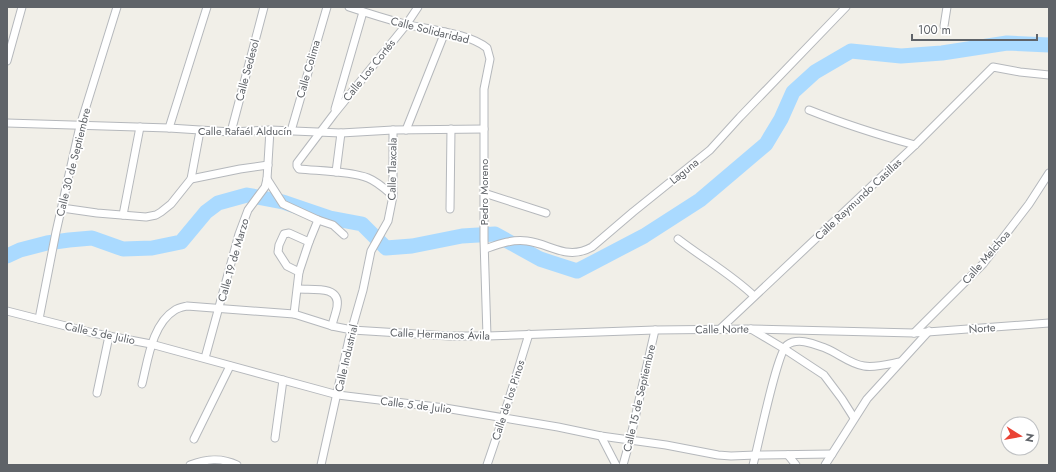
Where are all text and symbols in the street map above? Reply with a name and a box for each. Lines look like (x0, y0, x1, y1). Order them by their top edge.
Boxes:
street label: Calle Solidaridad (389, 13, 471, 47)
scale bar (912, 16, 1037, 42)
text: 100 m (918, 21, 951, 39)
street label: Calle Los Cortés (339, 35, 399, 104)
street label: Calle Sedesol (231, 37, 263, 103)
street label: Calle Colima (292, 38, 324, 100)
street label: Calle 30 de Septiembre (52, 106, 94, 218)
street label: Calle Rafaél Alducín (198, 123, 292, 139)
street label: Calle Tlaxcala (383, 138, 401, 200)
street label: Laguna (666, 154, 702, 188)
street label: Calle Raymundo Casillas (811, 154, 905, 244)
street label: Pedro Moreno (476, 159, 492, 225)
street label: Calle 19 de Marzo (213, 217, 253, 303)
street label: Calle Melchoa (958, 227, 1014, 287)
street label: Calle 5 de Julio (63, 318, 137, 348)
street label: Norte (968, 319, 996, 337)
street label: Calle Norte (695, 321, 749, 337)
street label: Calle Industrial (330, 323, 362, 393)
street label: Calle Hermanos Ávila (390, 324, 490, 344)
street label: Calle 15 de Septiembre (619, 342, 659, 453)
street label: Calle de los Pinos (487, 357, 529, 442)
street label: Calle 5 de Julio (380, 393, 452, 417)
north arrow (1000, 416, 1040, 456)
text: N (1021, 432, 1039, 444)

